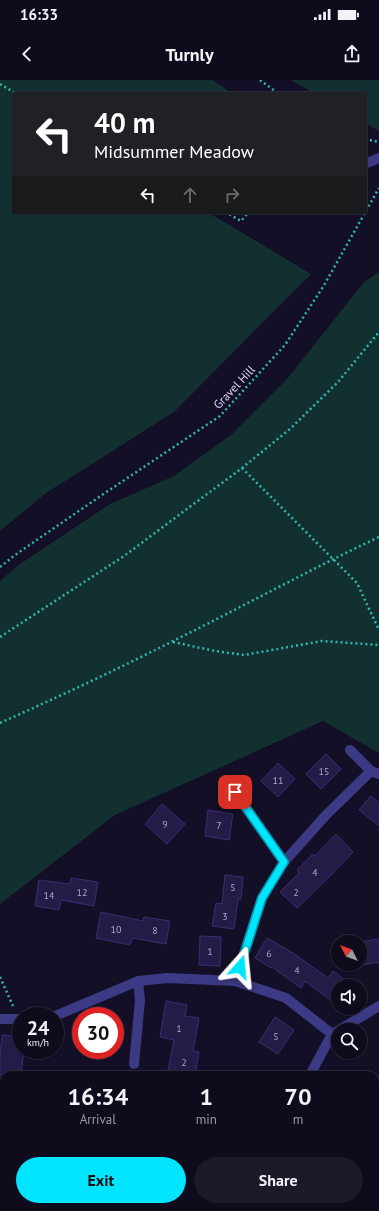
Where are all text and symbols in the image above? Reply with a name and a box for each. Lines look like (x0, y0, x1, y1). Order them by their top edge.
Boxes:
text: 16:33 (20, 5, 58, 24)
icon: back (16, 43, 38, 65)
text: Turnly (165, 43, 214, 66)
icon: share (341, 43, 363, 65)
text: 40 m (94, 104, 155, 141)
icon: left (28, 108, 80, 160)
text: Midsummer Meadow (94, 140, 254, 163)
icon: left (137, 184, 159, 206)
icon: ahead (179, 184, 201, 206)
icon: right (221, 184, 243, 206)
street label: Gravel Hill (210, 362, 258, 412)
house number: 15 (319, 765, 329, 778)
house number: 11 (273, 774, 283, 787)
pin (218, 775, 252, 809)
icon: arrive (224, 781, 246, 803)
house number: 9 (162, 818, 168, 831)
house number: 7 (216, 819, 222, 832)
house number: 4 (312, 866, 318, 879)
house number: 5 (230, 881, 236, 894)
house number: 12 (77, 886, 87, 899)
house number: 2 (293, 886, 299, 899)
house number: 14 (44, 889, 55, 902)
house number: 3 (222, 910, 228, 923)
house number: 10 (111, 923, 122, 936)
house number: 8 (152, 924, 158, 937)
north arrow (331, 935, 367, 971)
map controls (331, 935, 367, 1059)
house number: 1 (207, 945, 213, 958)
position arrow (219, 946, 261, 988)
house number: 6 (266, 947, 272, 960)
house number: 4 (294, 964, 300, 977)
button: sound (331, 979, 367, 1015)
speed limit sign: 30 (72, 1007, 124, 1059)
text: 24 (27, 1015, 49, 1041)
house number: 1 (176, 1022, 182, 1035)
button: search (331, 1023, 367, 1059)
house number: 5 (273, 1030, 279, 1043)
text: km/h (27, 1036, 49, 1049)
house number: 2 (181, 1056, 187, 1069)
text: 16:34 (67, 1081, 128, 1112)
text: 1 (200, 1081, 213, 1112)
text: 70 (284, 1081, 312, 1112)
text: Arrival (80, 1111, 116, 1128)
text: min (196, 1111, 217, 1128)
text: m (293, 1111, 303, 1128)
button: Exit (16, 1157, 186, 1203)
button: Share (194, 1157, 363, 1203)

